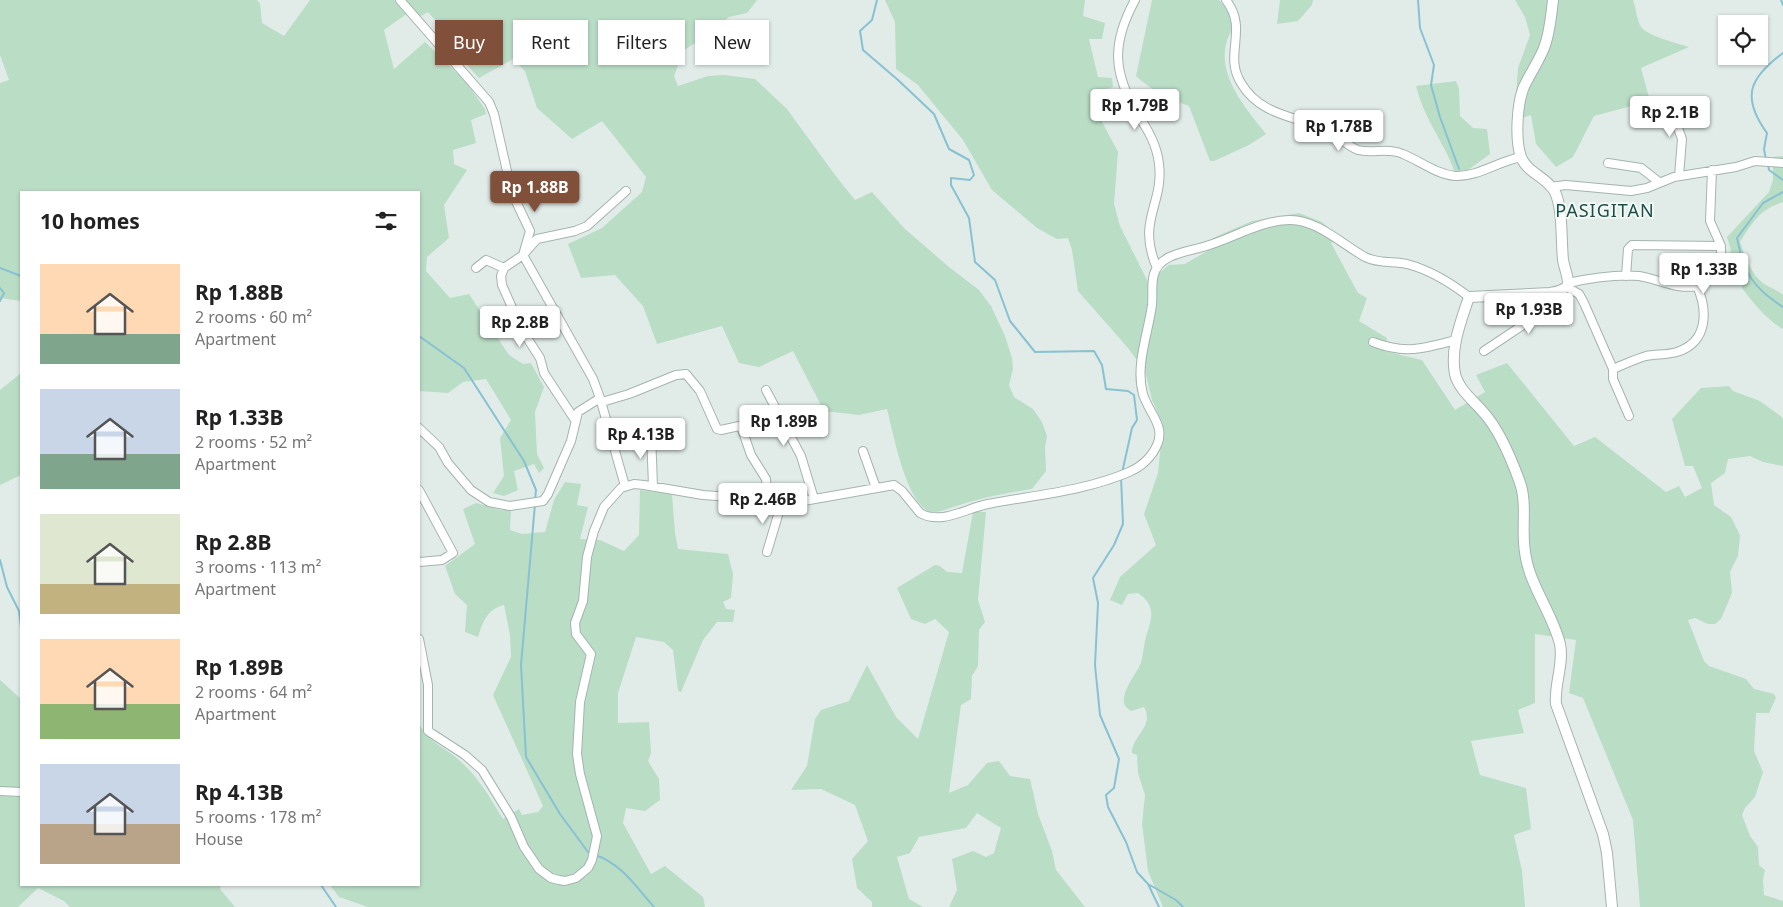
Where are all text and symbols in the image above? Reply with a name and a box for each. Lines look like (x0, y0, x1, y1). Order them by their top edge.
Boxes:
map controls (1718, 15, 1768, 65)
button: locate (1718, 15, 1768, 65)
chip: Buy (435, 20, 503, 65)
chip: Rent (513, 20, 588, 65)
chip: Filters (598, 20, 685, 65)
chip: New (695, 20, 769, 65)
pin: Rp 1.79B (1083, 88, 1187, 131)
text: Rp 1.79B (1101, 94, 1169, 116)
pin: Rp 2.1B (1624, 96, 1716, 138)
text: Rp 2.1B (1641, 101, 1699, 123)
pin: Rp 1.78B (1287, 110, 1391, 152)
text: Rp 1.78B (1305, 115, 1373, 137)
pin: Rp 1.88B (483, 170, 587, 213)
text: Rp 1.88B (501, 176, 569, 198)
district label: PASIGITAN (1555, 198, 1655, 222)
text: 10 homes (40, 207, 140, 235)
icon: filters (372, 207, 400, 235)
pin: Rp 1.33B (1652, 252, 1756, 295)
text: Rp 1.33B (1670, 258, 1738, 280)
text: Rp 1.88B (195, 278, 283, 306)
icon: home (80, 284, 140, 344)
pin: Rp 1.93B (1477, 292, 1581, 335)
text: Rp 1.93B (1495, 298, 1563, 320)
text: 2 rooms · 60 m² (195, 306, 312, 328)
pin: Rp 2.8B (474, 306, 566, 348)
text: Rp 2.8B (491, 311, 549, 333)
text: Apartment (195, 328, 276, 350)
text: Rp 1.33B (195, 403, 283, 431)
pin: Rp 1.89B (732, 404, 836, 447)
icon: home (80, 409, 140, 469)
text: Rp 1.89B (750, 410, 818, 432)
pin: Rp 4.13B (589, 418, 693, 460)
text: Rp 4.13B (607, 423, 675, 445)
text: 2 rooms · 52 m² (195, 431, 312, 453)
text: Apartment (195, 453, 276, 475)
pin: Rp 2.46B (711, 482, 815, 525)
text: Rp 2.46B (729, 488, 797, 510)
text: Rp 2.8B (195, 528, 271, 556)
icon: home (80, 534, 140, 594)
text: 3 rooms · 113 m² (195, 556, 321, 578)
text: Apartment (195, 578, 276, 600)
text: Rp 1.89B (195, 653, 283, 681)
icon: home (80, 659, 140, 719)
text: 2 rooms · 64 m² (195, 681, 312, 703)
text: Apartment (195, 703, 276, 725)
text: Rp 4.13B (195, 778, 283, 806)
icon: home (80, 784, 140, 844)
text: 5 rooms · 178 m² (195, 806, 321, 828)
text: House (195, 828, 243, 850)

